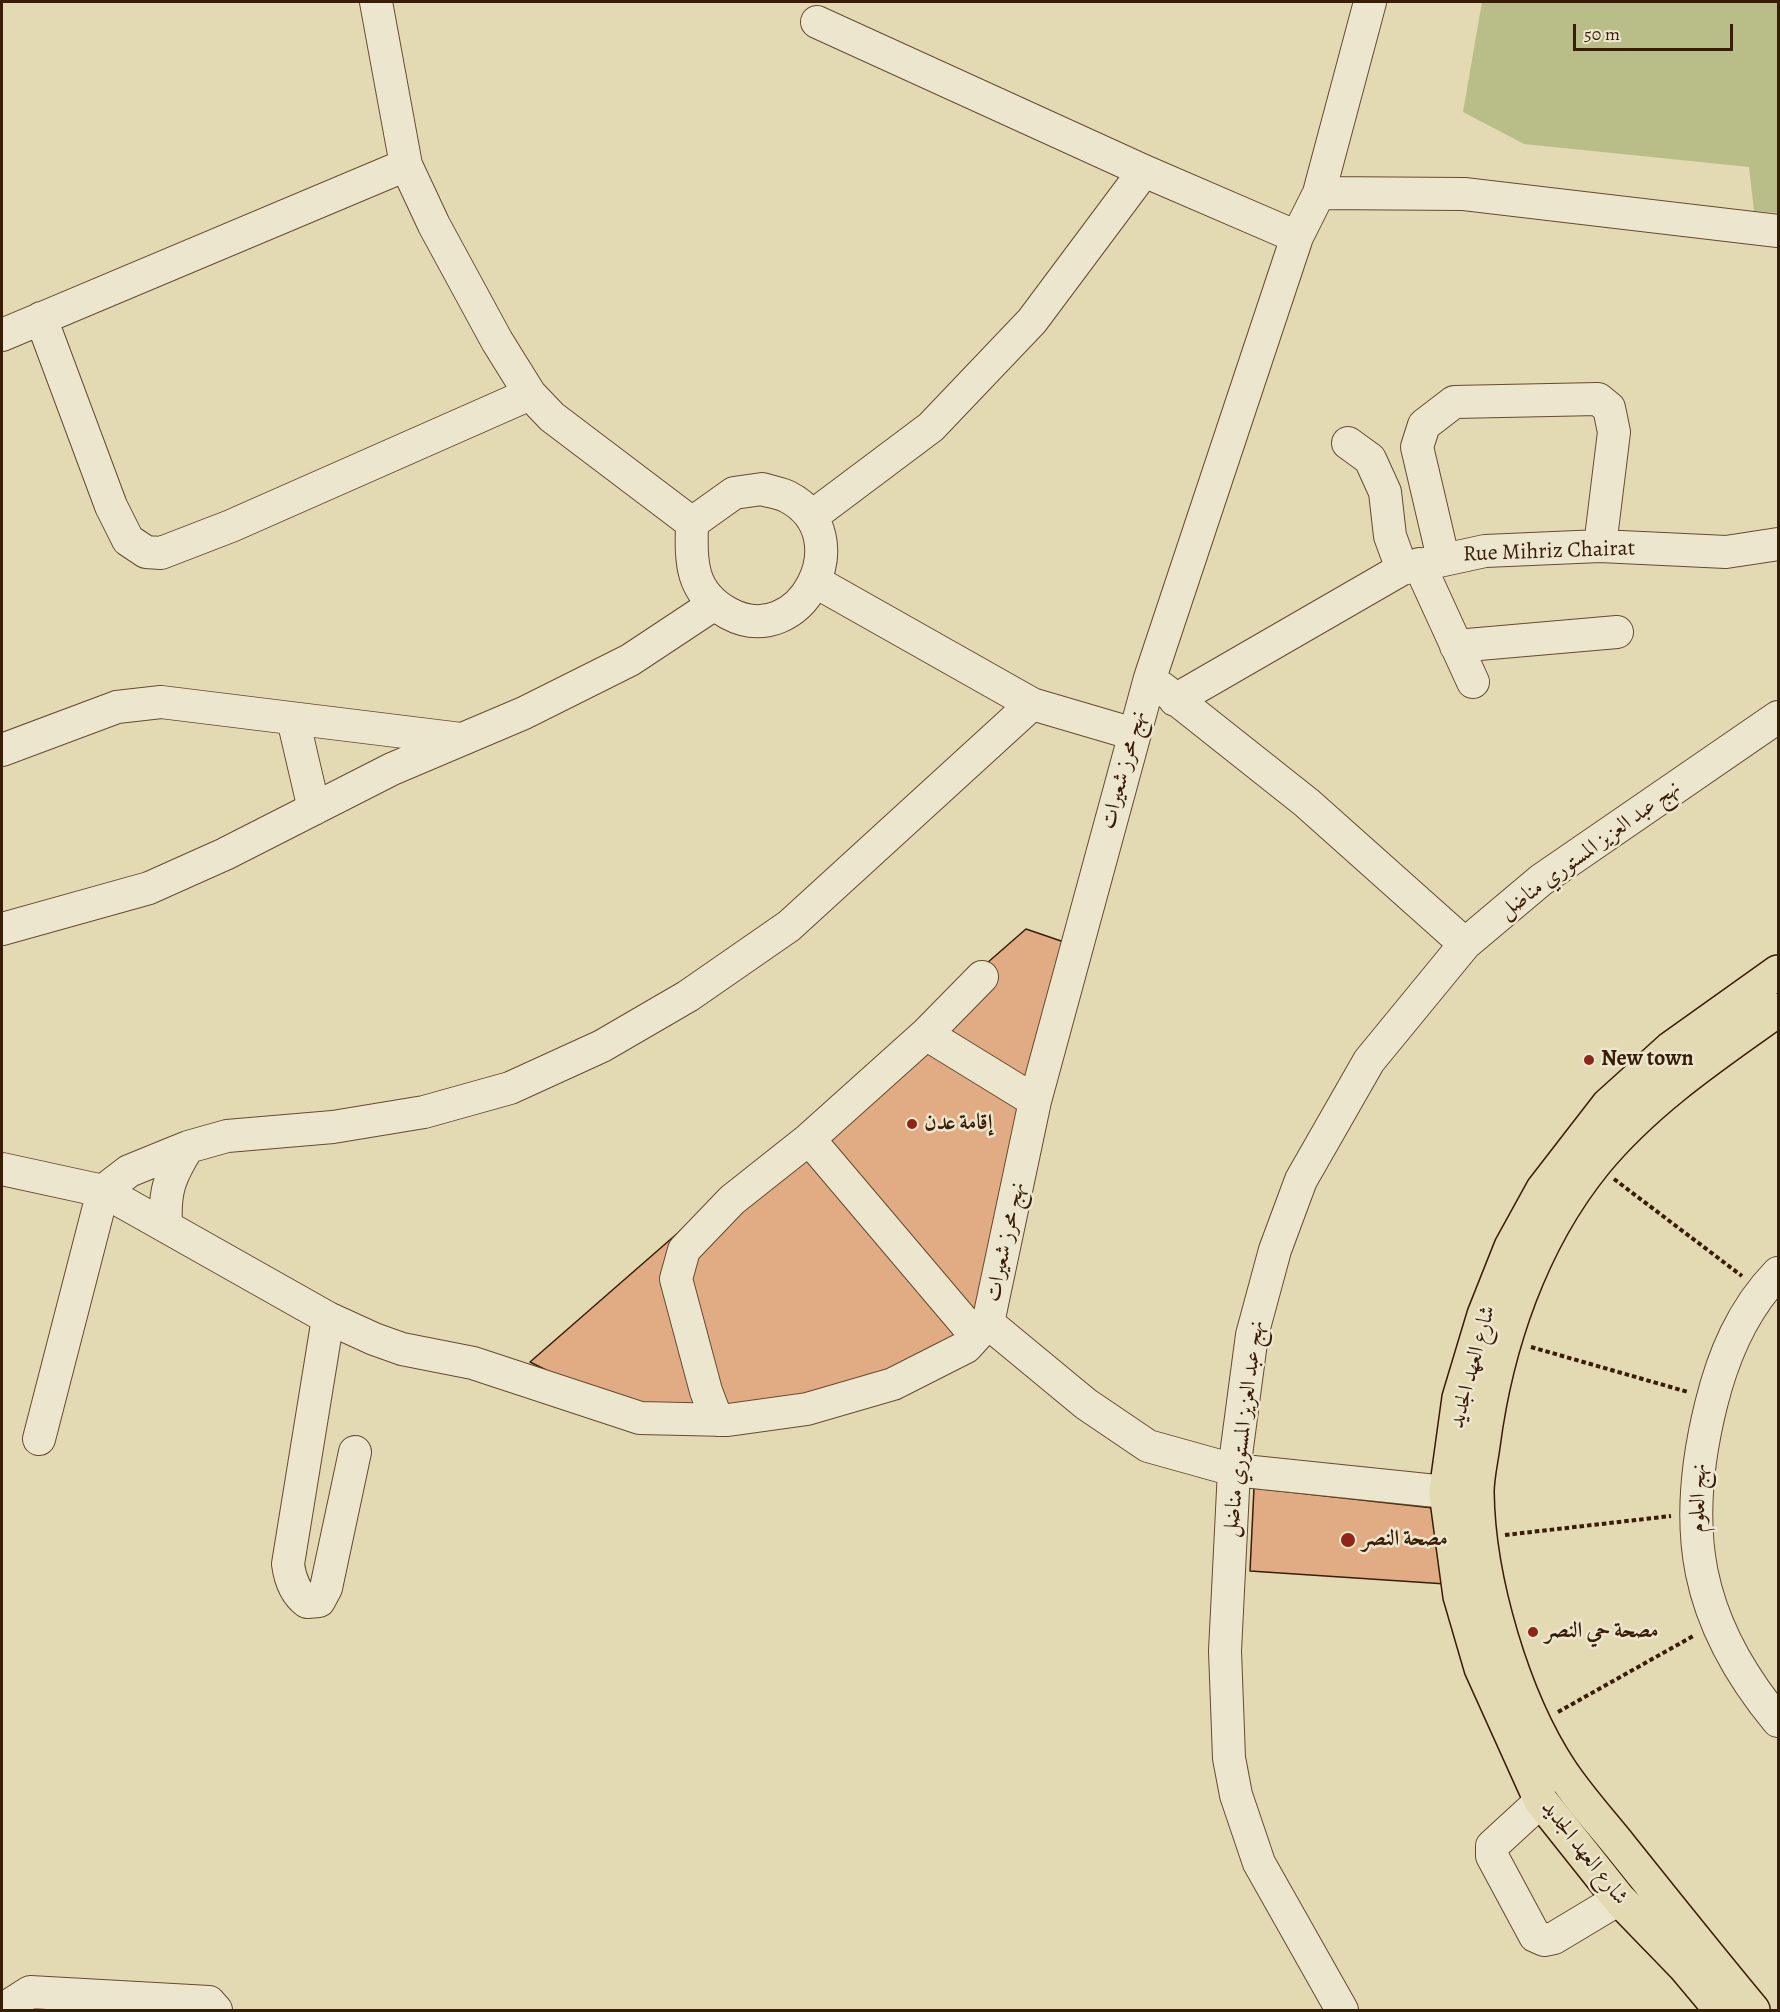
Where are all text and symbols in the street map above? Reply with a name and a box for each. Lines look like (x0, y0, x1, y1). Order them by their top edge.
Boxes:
scale bar (1576, 12, 1736, 50)
text: 50 m (1584, 22, 1620, 46)
street label: Rue Mihriz Chairat (1463, 536, 1635, 568)
street label: نهج محرز شعيرات (1095, 708, 1153, 832)
street label: نهج عبد العزيز المستوري مناضل (1494, 775, 1686, 925)
place label: New town (1601, 1047, 1694, 1073)
marker: New town (1582, 1053, 1596, 1067)
place label: إقامة عدن (924, 1111, 993, 1137)
marker: إقامة عدن (905, 1117, 919, 1131)
street label: نهج محرز شعيرات (980, 1180, 1032, 1304)
street label: شارع العهد الجديد (1444, 1303, 1502, 1431)
street label: نهج عبد العزيز المستوري مناضل (1218, 1319, 1270, 1539)
street label: نهج العلوم (1685, 1463, 1713, 1533)
place label: مصحة النصر (1362, 1527, 1448, 1553)
marker: مصحة النصر (1339, 1531, 1357, 1549)
place label: مصحة حي النصر (1545, 1619, 1659, 1645)
marker: مصحة حي النصر (1526, 1625, 1540, 1639)
street label: شارع العهد الجديد (1535, 1795, 1633, 1911)

